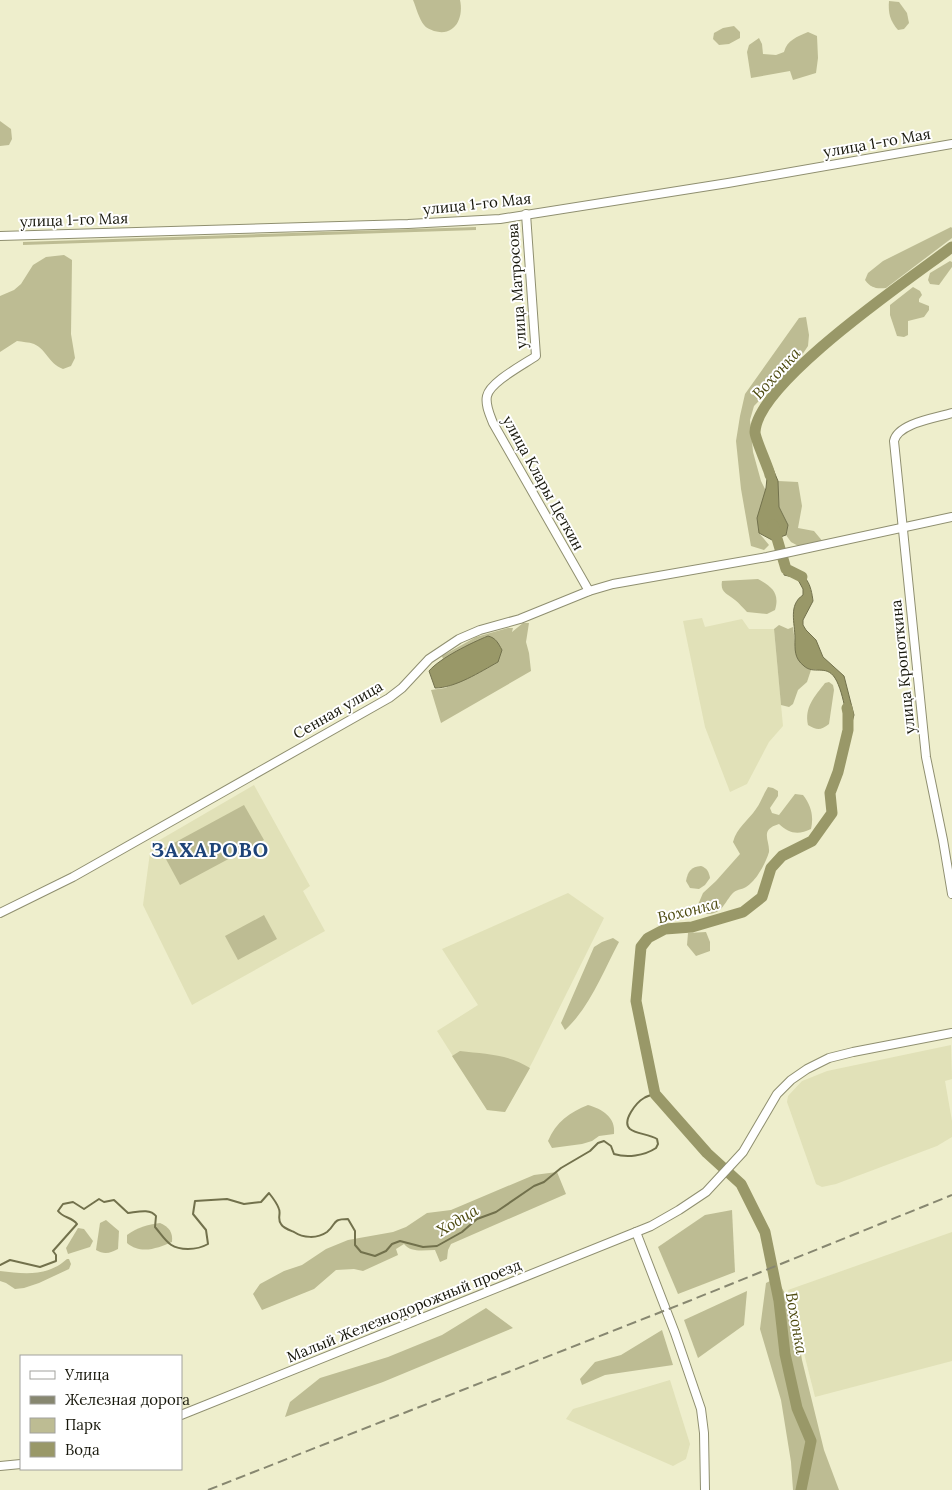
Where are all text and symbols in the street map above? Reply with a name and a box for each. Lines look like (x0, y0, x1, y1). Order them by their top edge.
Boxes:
street label: улица 1-го Мая (822, 124, 932, 161)
street label: улица 1-го Мая (422, 188, 532, 219)
street label: улица 1-го Мая (19, 208, 129, 231)
street label: улица Матросова (503, 222, 530, 350)
water label: Вохонка (748, 343, 805, 403)
street label: улица Клары Цеткин (498, 412, 588, 554)
street label: улица Кропоткина (886, 599, 919, 735)
street label: Сенная улица (290, 676, 386, 743)
district label: ЗАХАРОВО (151, 837, 269, 862)
water label: Вохонка (655, 893, 721, 927)
water label: Ходца (432, 1200, 482, 1240)
street label: Малый Железнодорожный проезд (284, 1255, 524, 1366)
water label: Вохонка (782, 1290, 812, 1356)
legend (20, 1355, 182, 1470)
text: Улица (64, 1365, 110, 1384)
text: Железная дорога (65, 1390, 190, 1409)
text: Парк (65, 1415, 101, 1434)
text: Вода (65, 1440, 100, 1459)

